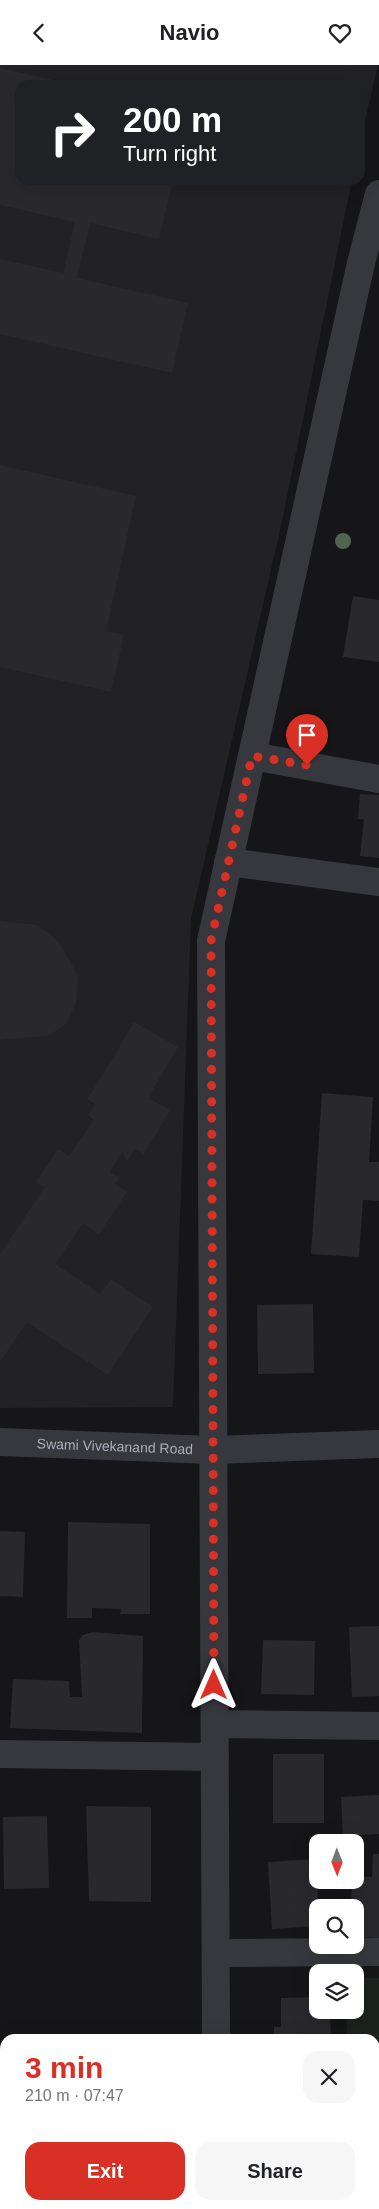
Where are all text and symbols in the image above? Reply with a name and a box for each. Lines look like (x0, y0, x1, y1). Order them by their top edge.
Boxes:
icon: back (25, 19, 53, 47)
icon: heart (326, 19, 354, 47)
text: Navio (160, 20, 219, 45)
icon: right (40, 100, 105, 165)
text: 200 m (123, 100, 222, 139)
text: Turn right (123, 141, 216, 166)
pin (286, 714, 328, 765)
icon: arrive (293, 721, 321, 749)
street label: Swami Vivekanand Road (36, 1435, 193, 1457)
position arrow (187, 1658, 239, 1710)
north arrow (309, 1834, 364, 1889)
map controls (309, 1834, 364, 2019)
button: search (309, 1899, 364, 1954)
button: layers (309, 1964, 364, 2019)
text: 3 min (25, 2051, 103, 2084)
button: close (303, 2051, 355, 2103)
text: 210 m · 07:47 (25, 2087, 124, 2104)
button: Exit (25, 2142, 185, 2200)
button: Share (195, 2142, 355, 2200)

